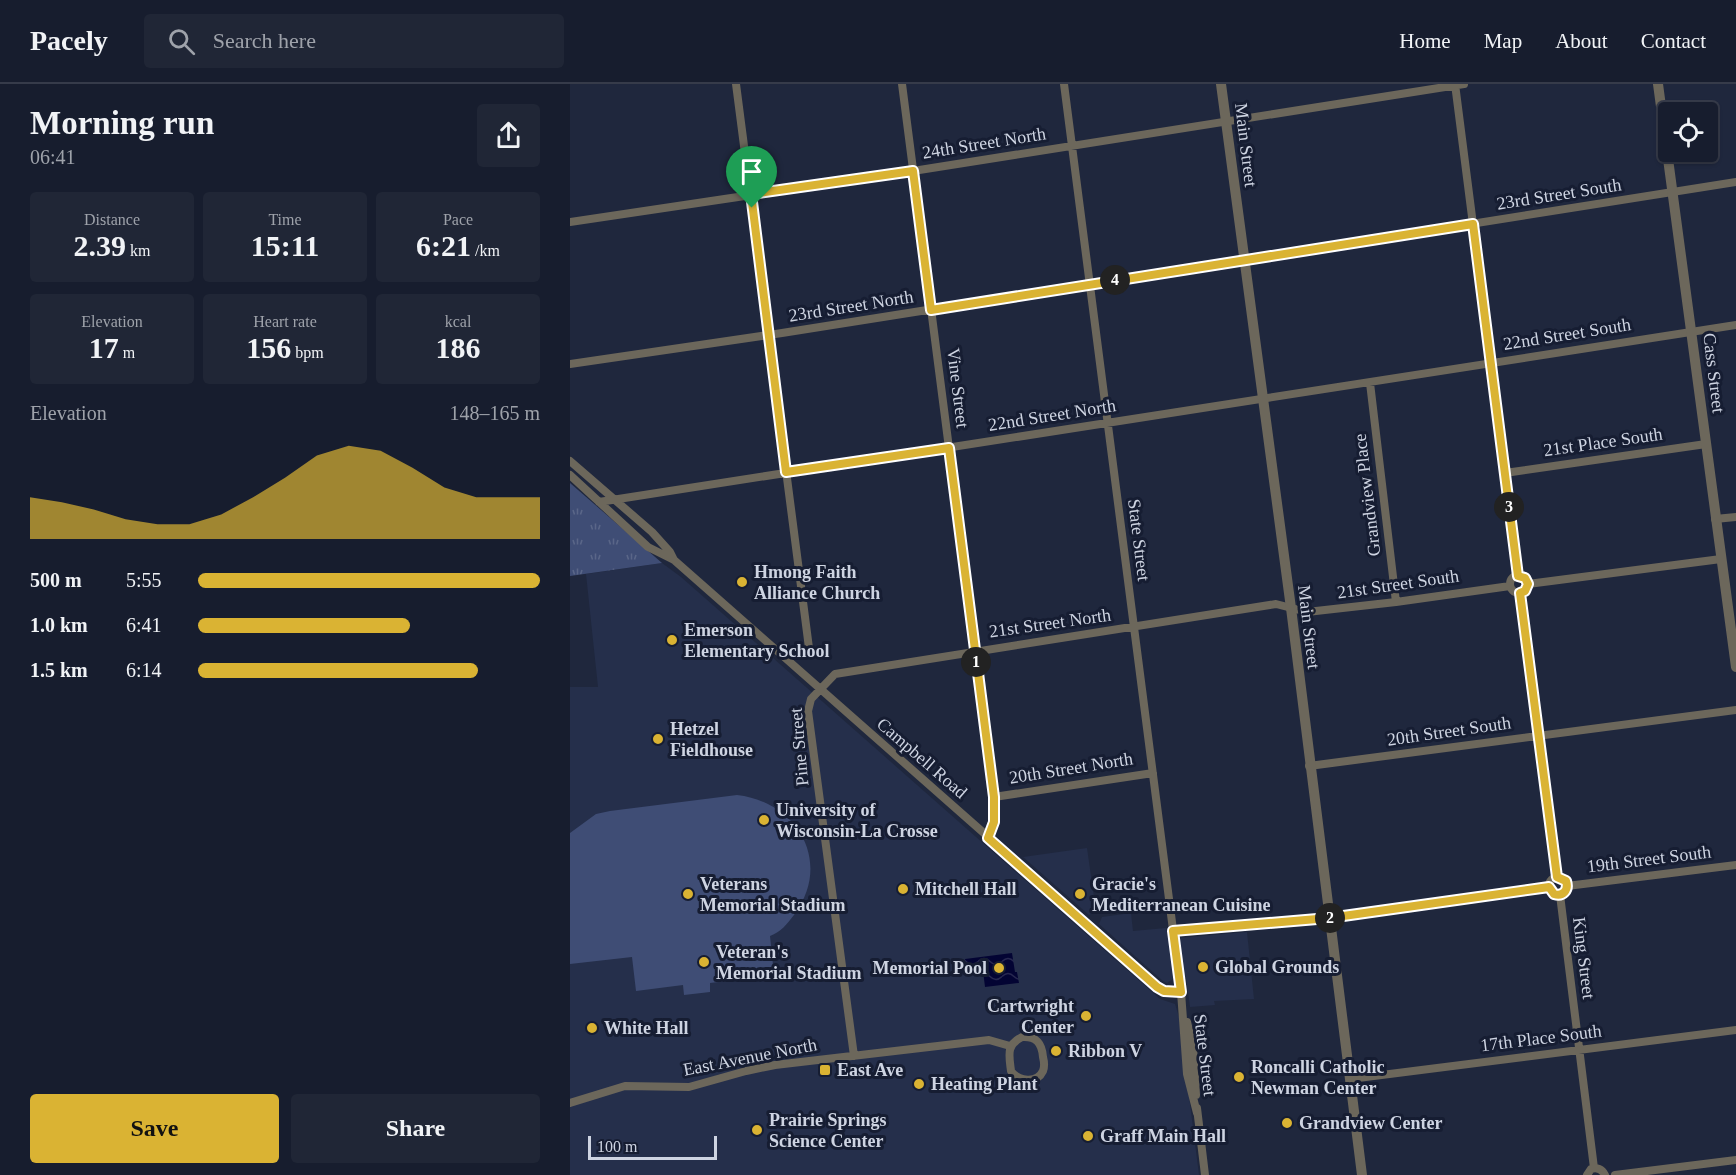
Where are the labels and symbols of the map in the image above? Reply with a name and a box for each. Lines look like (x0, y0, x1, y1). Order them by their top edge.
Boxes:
street label: Main Street (1231, 102, 1261, 188)
street label: 24th Street North (921, 123, 1047, 163)
pin (726, 146, 777, 208)
street label: 23rd Street South (1495, 174, 1623, 214)
pin: 4 (1100, 265, 1130, 295)
street label: 23rd Street North (787, 286, 915, 326)
street label: 22nd Street South (1502, 314, 1632, 354)
street label: Cass Street (1699, 332, 1729, 414)
street label: Vine Street (943, 347, 973, 429)
street label: 22nd Street North (987, 395, 1117, 435)
street label: 21st Place South (1542, 424, 1664, 460)
street label: Grandview Place (1350, 433, 1384, 557)
pin: 3 (1494, 492, 1524, 522)
street label: State Street (1124, 498, 1154, 582)
place label: Hmong Faith Alliance Church (754, 562, 880, 603)
street label: 21st Street South (1336, 566, 1460, 602)
marker: Hmong Faith Alliance Church (735, 575, 749, 589)
street label: Main Street (1294, 584, 1324, 670)
street label: 21st Street North (988, 605, 1112, 641)
place label: Emerson Elementary School (684, 620, 830, 661)
marker: Emerson Elementary School (665, 633, 679, 647)
pin: 1 (961, 647, 991, 677)
street label: Pine Street (786, 707, 812, 787)
street label: 20th Street South (1386, 712, 1512, 750)
street label: Campbell Road (873, 714, 971, 802)
place label: Hetzel Fieldhouse (670, 719, 753, 760)
marker: Hetzel Fieldhouse (651, 732, 665, 746)
street label: 20th Street North (1008, 748, 1134, 788)
place label: University of Wisconsin-La Crosse (776, 800, 938, 841)
marker: University of Wisconsin-La Crosse (757, 813, 771, 827)
street label: 19th Street South (1586, 841, 1712, 877)
place label: Veterans Memorial Stadium (700, 874, 846, 915)
place label: Gracie's Mediterranean Cuisine (1092, 874, 1270, 915)
place label: Mitchell Hall (915, 879, 1016, 899)
marker: Mitchell Hall (896, 882, 910, 896)
marker: Veterans Memorial Stadium (681, 887, 695, 901)
marker: Gracie's Mediterranean Cuisine (1073, 887, 1087, 901)
pin: 2 (1315, 903, 1345, 933)
street label: King Street (1569, 916, 1599, 1000)
place label: Veteran's Memorial Stadium (716, 942, 862, 983)
marker: Veteran's Memorial Stadium (697, 955, 711, 969)
place label: Global Grounds (1215, 957, 1339, 977)
place label: Memorial Pool (873, 958, 987, 978)
marker: Global Grounds (1196, 960, 1210, 974)
marker: Memorial Pool (992, 961, 1006, 975)
place label: Cartwright Center (987, 996, 1074, 1037)
marker: Cartwright Center (1079, 1009, 1093, 1023)
street label: State Street (1190, 1013, 1220, 1097)
place label: White Hall (604, 1018, 689, 1038)
marker: White Hall (585, 1021, 599, 1035)
street label: 17th Place South (1479, 1021, 1603, 1055)
street label: East Avenue North (682, 1034, 818, 1080)
place label: Ribbon V (1068, 1041, 1142, 1061)
marker: Ribbon V (1049, 1044, 1063, 1058)
place label: Roncalli Catholic Newman Center (1251, 1057, 1385, 1098)
place label: East Ave (837, 1060, 903, 1080)
marker: East Ave (818, 1063, 832, 1077)
marker: Roncalli Catholic Newman Center (1232, 1070, 1246, 1084)
place label: Heating Plant (931, 1074, 1038, 1094)
marker: Heating Plant (912, 1077, 926, 1091)
place label: Prairie Springs Science Center (769, 1110, 887, 1151)
place label: Grandview Center (1299, 1113, 1442, 1133)
marker: Grandview Center (1280, 1116, 1294, 1130)
marker: Prairie Springs Science Center (750, 1123, 764, 1137)
place label: Graff Main Hall (1100, 1126, 1226, 1146)
marker: Graff Main Hall (1081, 1129, 1095, 1143)
scale bar (588, 1133, 717, 1160)

